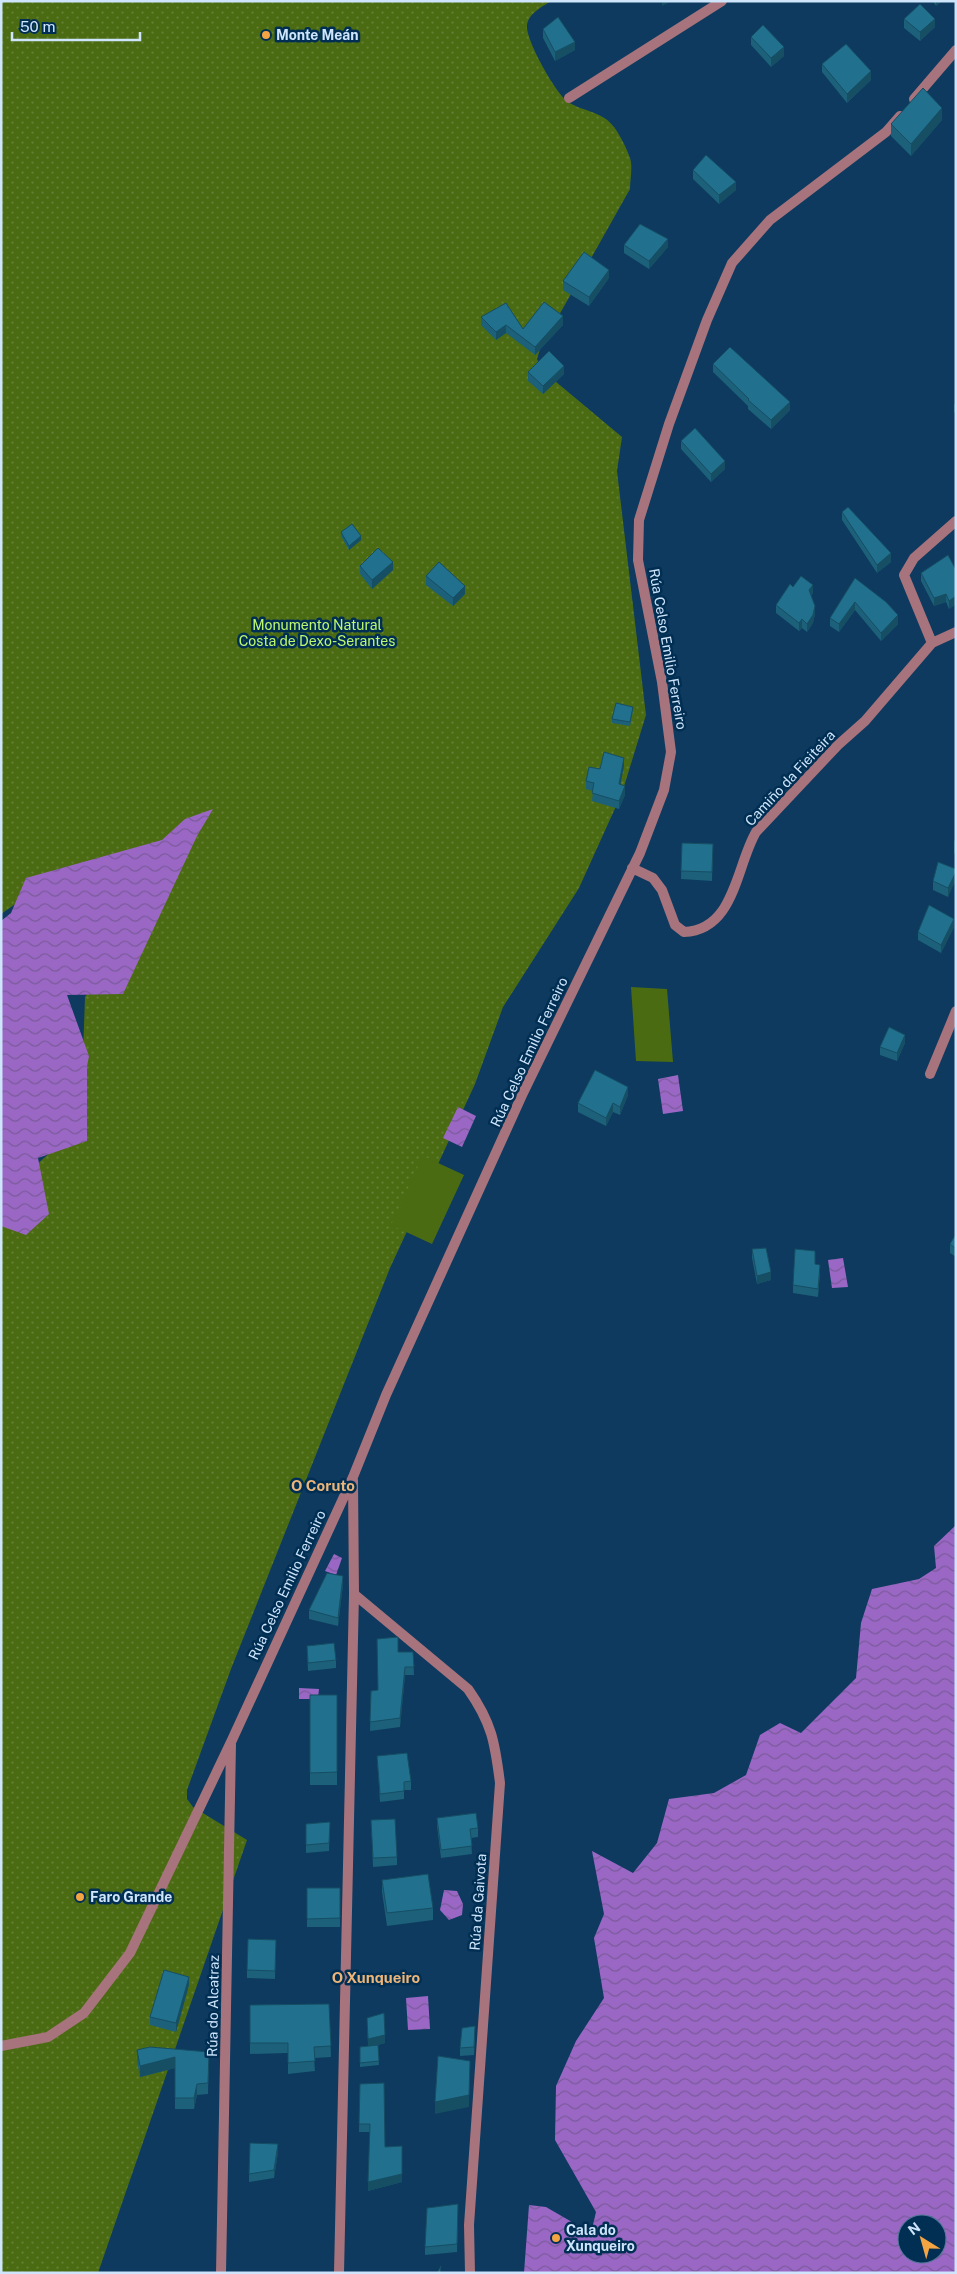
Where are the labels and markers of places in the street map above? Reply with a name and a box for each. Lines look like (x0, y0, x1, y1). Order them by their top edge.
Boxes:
place label: Monte Meán (276, 27, 358, 43)
marker: Monte Meán (260, 29, 272, 41)
place label: Faro Grande (90, 1889, 172, 1905)
marker: Faro Grande (74, 1891, 86, 1903)
place label: Cala do Xunqueiro (566, 2222, 635, 2254)
marker: Cala do Xunqueiro (550, 2232, 562, 2244)

